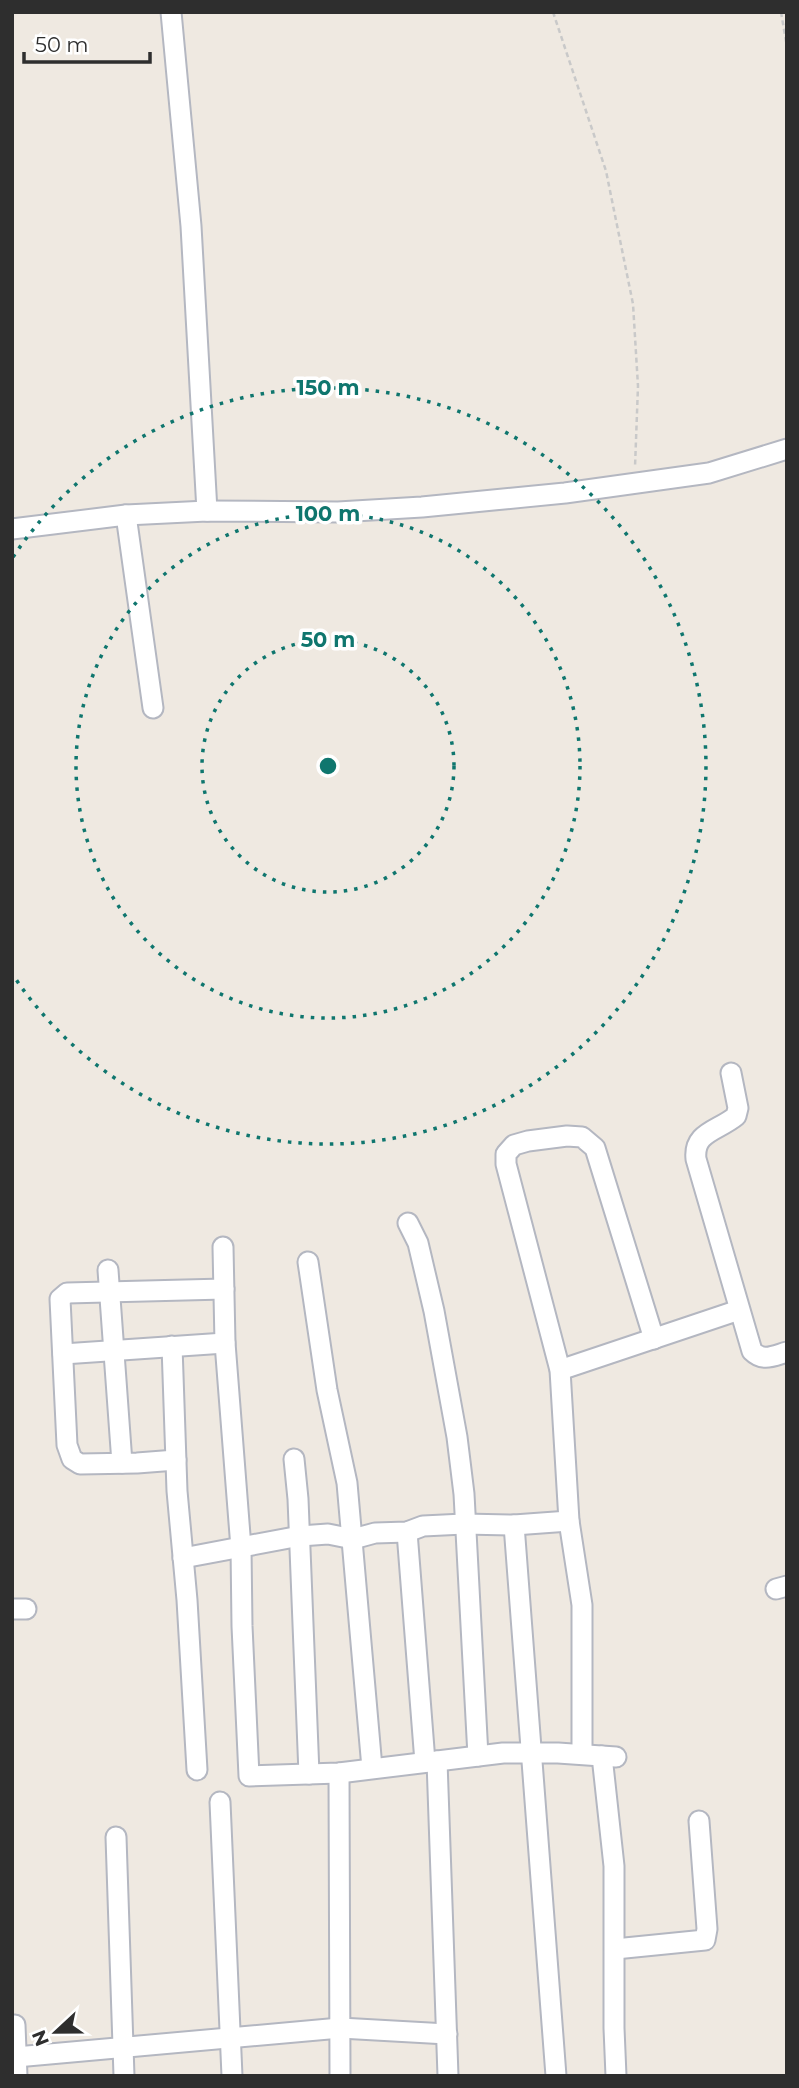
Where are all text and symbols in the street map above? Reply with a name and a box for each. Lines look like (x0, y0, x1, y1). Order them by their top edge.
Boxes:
scale bar (24, 21, 150, 65)
text: 50 m (35, 32, 89, 57)
text: 150 m (297, 375, 359, 400)
text: 100 m (296, 501, 360, 526)
text: 50 m (301, 627, 355, 652)
centre of rings (316, 754, 340, 778)
north arrow (21, 1997, 91, 2067)
text: N (27, 2027, 54, 2050)

